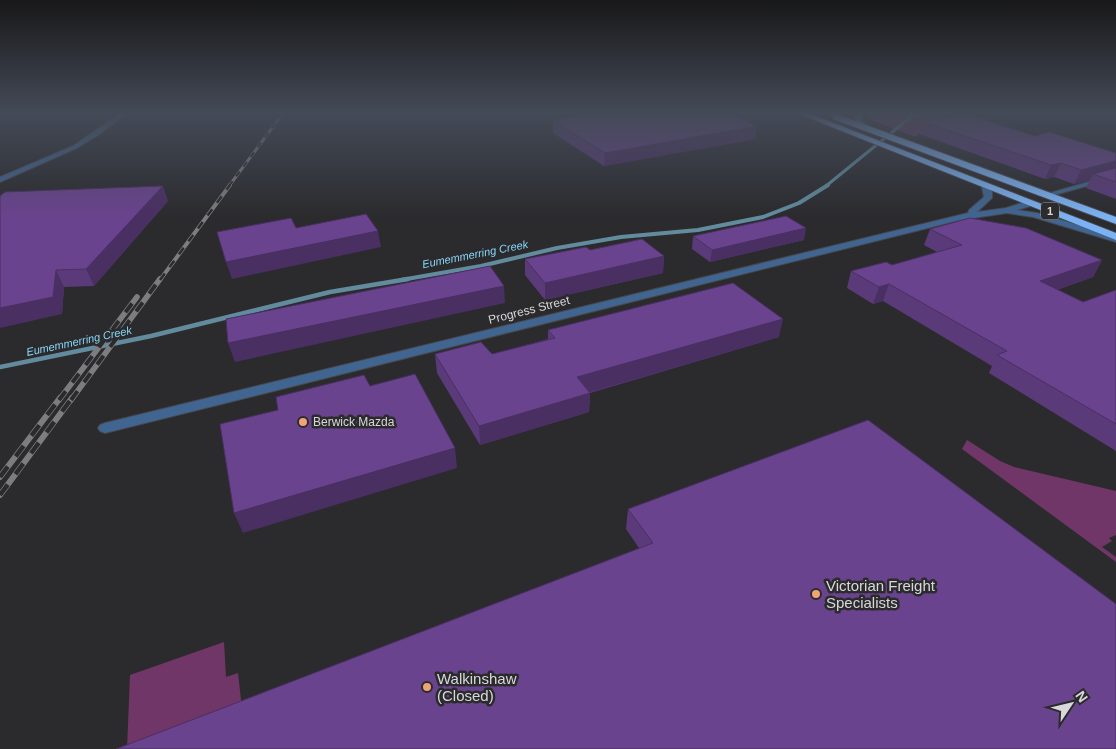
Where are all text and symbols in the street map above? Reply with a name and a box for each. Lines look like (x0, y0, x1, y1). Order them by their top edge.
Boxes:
road number: 1 (1041, 202, 1059, 220)
water label: Eumemmerring Creek (421, 238, 529, 270)
street label: Progress Street (487, 293, 572, 327)
water label: Eumemmerring Creek (25, 324, 133, 358)
place label: Berwick Mazda (313, 415, 395, 429)
marker: Berwick Mazda (297, 416, 309, 428)
place label: Victorian Freight Specialists (826, 577, 936, 611)
marker: Victorian Freight Specialists (810, 588, 822, 600)
place label: Walkinshaw (Closed) (437, 670, 517, 704)
north arrow (1046, 679, 1096, 729)
marker: Walkinshaw (Closed) (421, 681, 433, 693)
text: N (1072, 688, 1091, 705)

